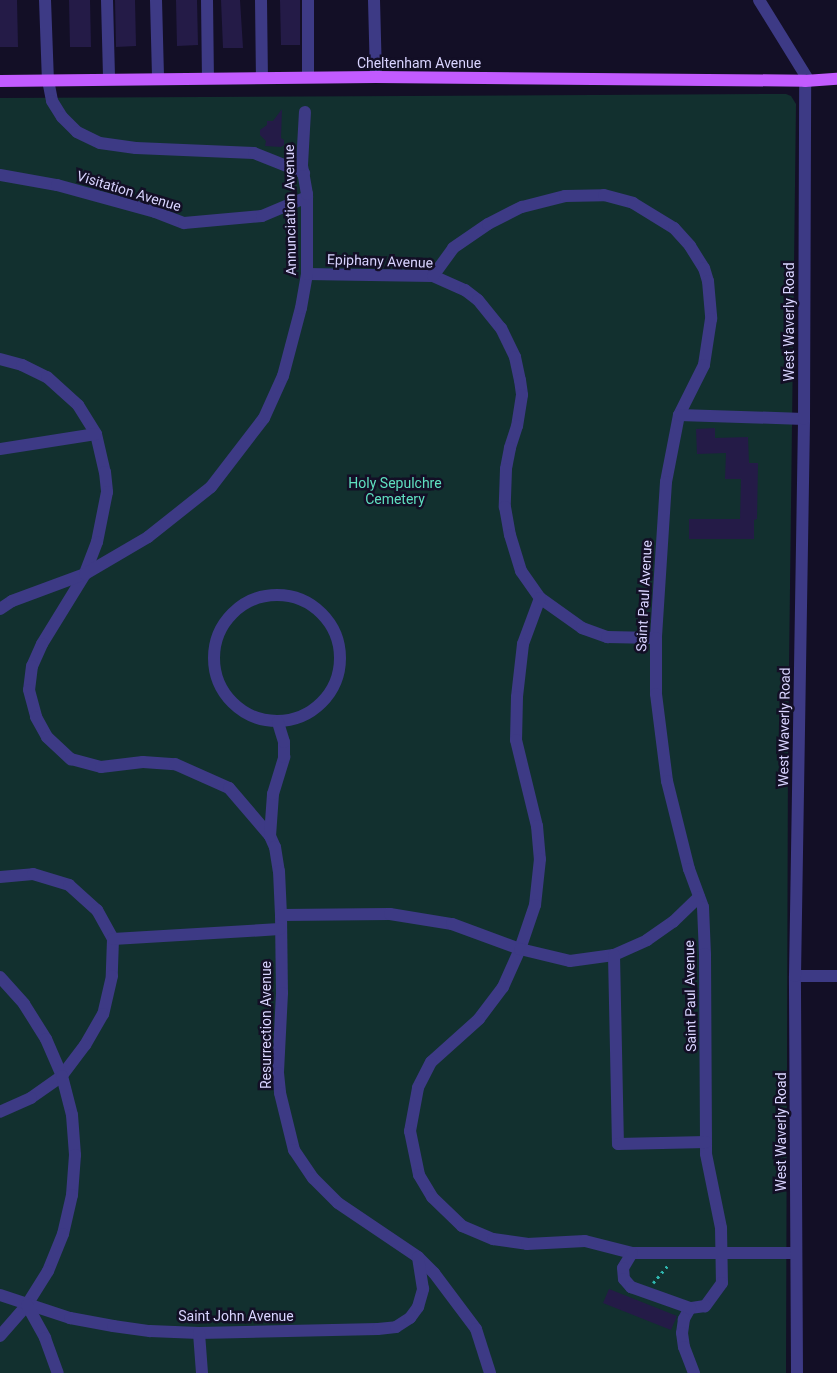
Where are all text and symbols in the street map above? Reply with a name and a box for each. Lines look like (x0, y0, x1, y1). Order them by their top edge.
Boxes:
street label: Cheltenham Avenue (357, 55, 481, 71)
street label: Annunciation Avenue (280, 144, 300, 276)
street label: Visitation Avenue (75, 167, 183, 215)
street label: Epiphany Avenue (327, 251, 433, 271)
street label: West Waverly Road (781, 262, 797, 382)
park label: Holy Sepulchre Cemetery (348, 475, 442, 508)
street label: Saint Paul Avenue (633, 540, 655, 652)
street label: West Waverly Road (775, 667, 793, 787)
street label: Saint Paul Avenue (681, 940, 699, 1052)
street label: Resurrection Avenue (258, 961, 274, 1089)
street label: West Waverly Road (773, 1072, 789, 1192)
street label: Saint John Avenue (178, 1308, 294, 1324)

